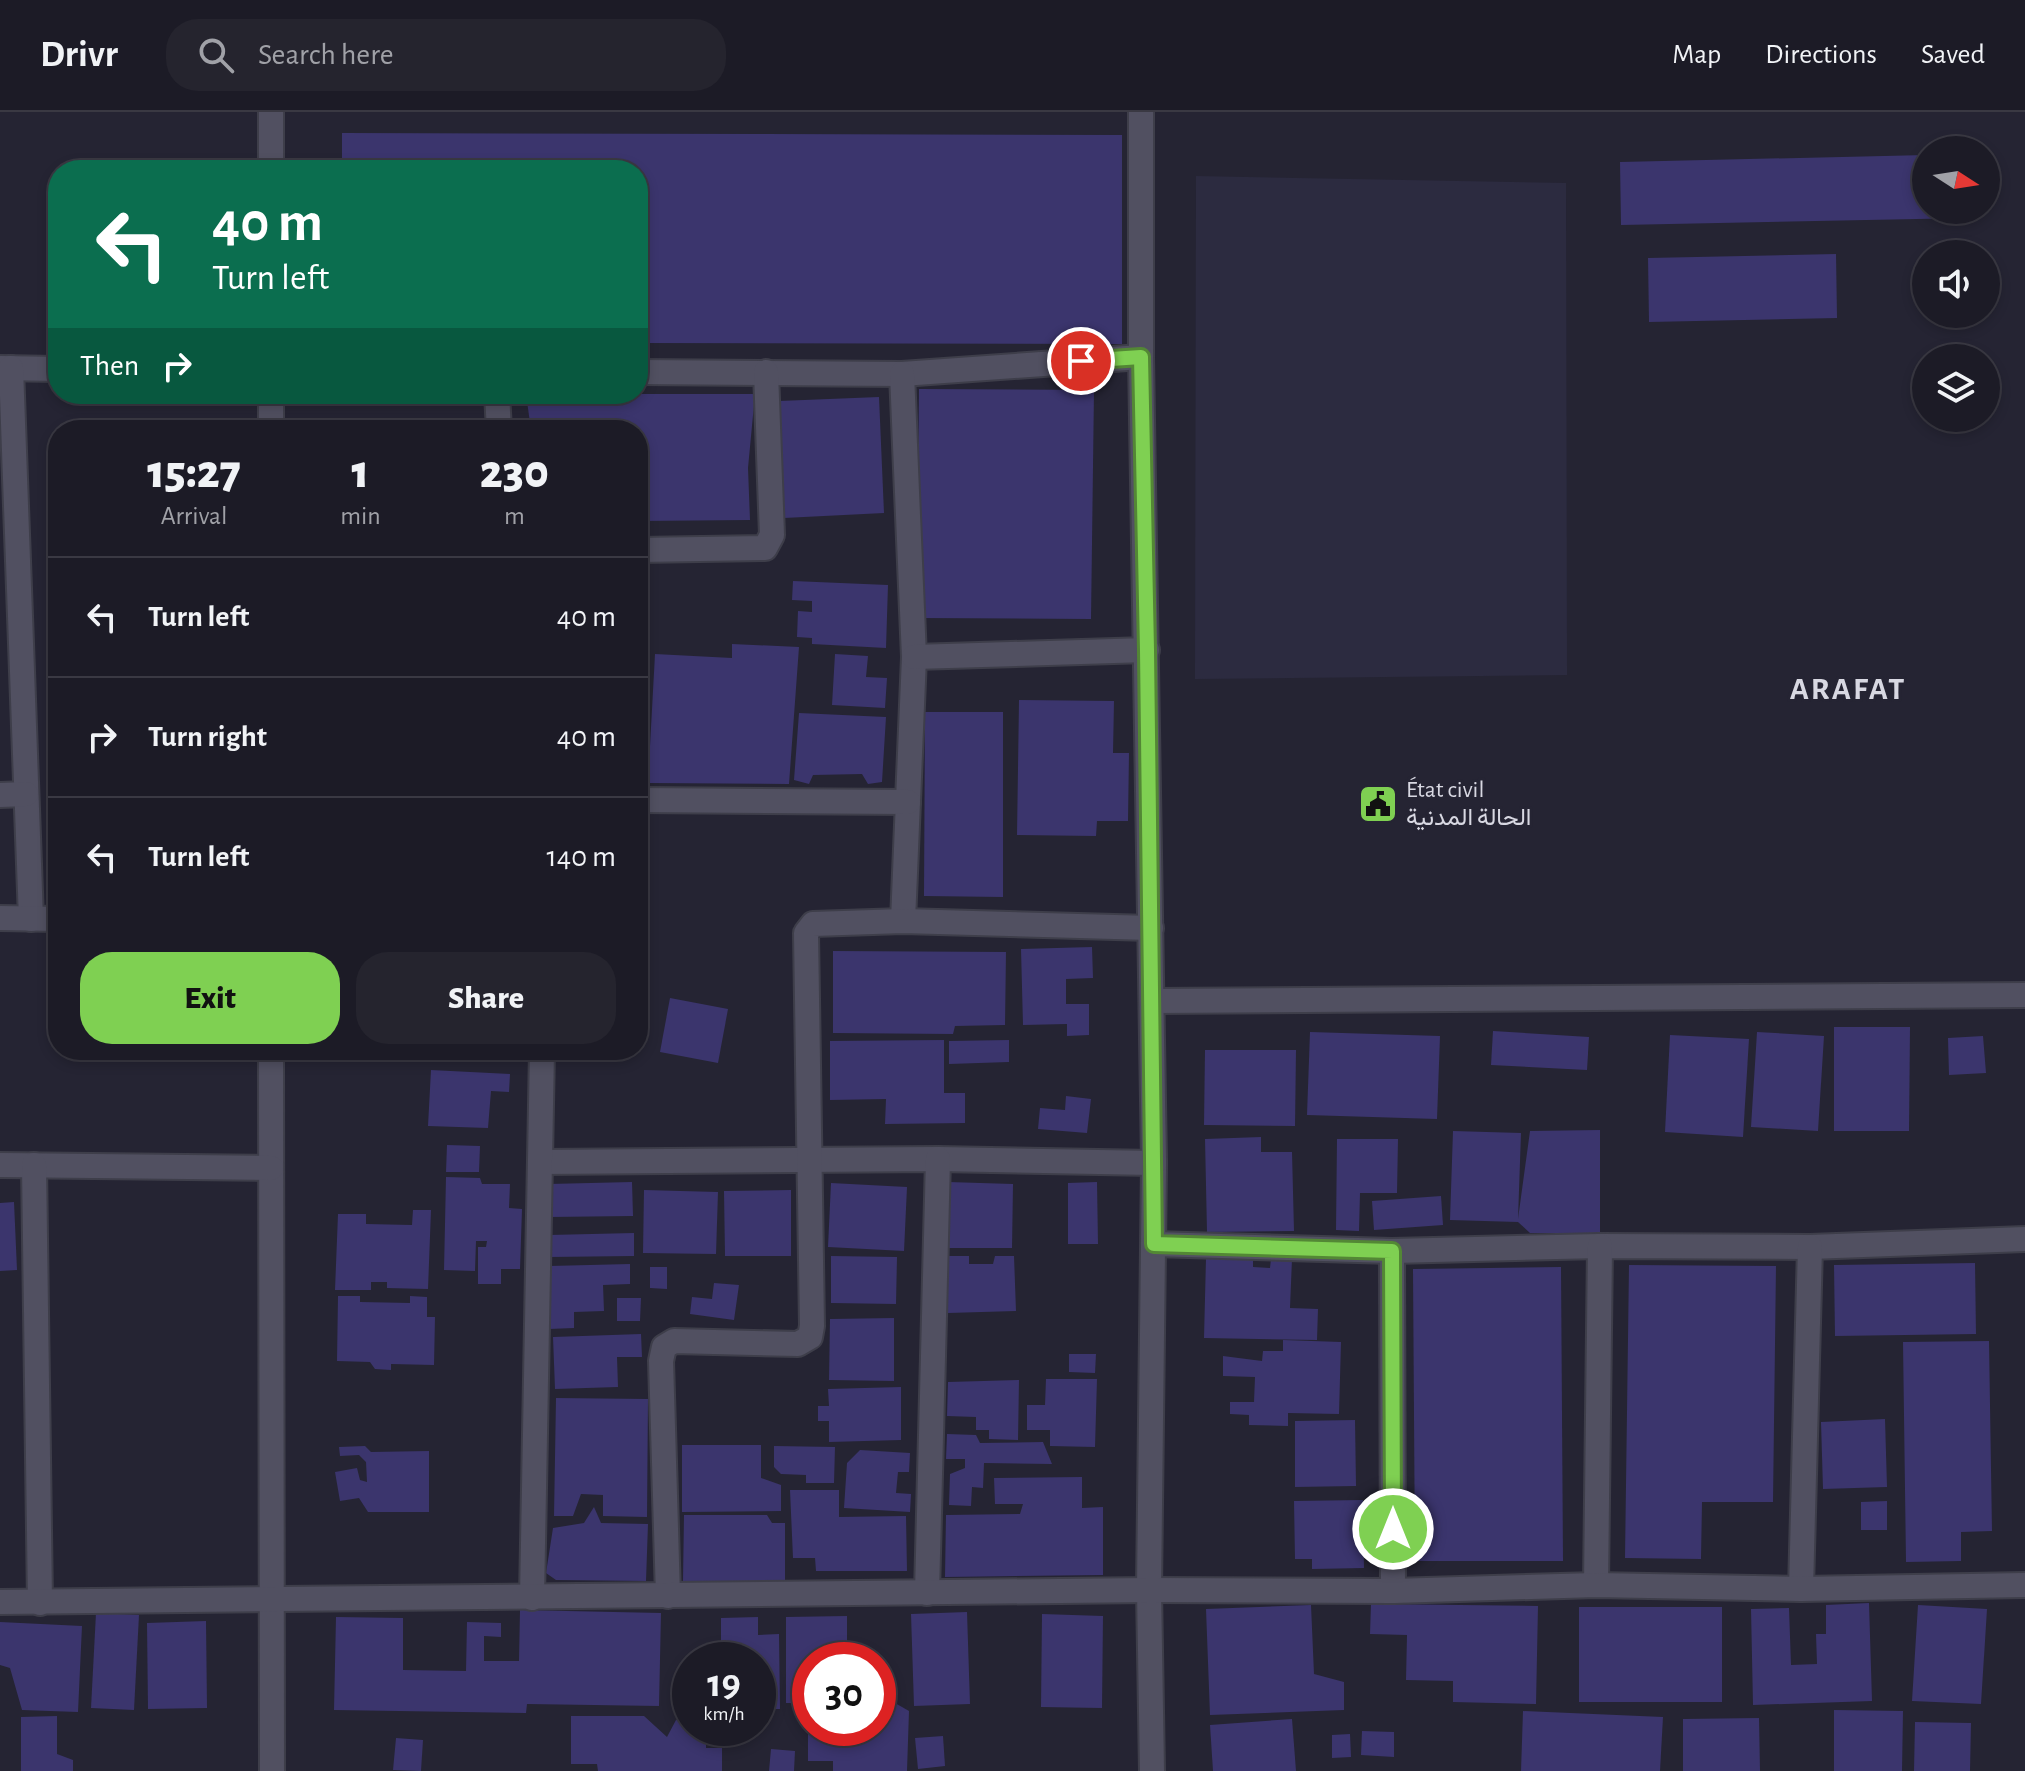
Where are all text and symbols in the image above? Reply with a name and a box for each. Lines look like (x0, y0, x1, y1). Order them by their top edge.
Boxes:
search box (166, 19, 726, 91)
icon: search (194, 33, 238, 77)
text: Drivr (40, 36, 118, 74)
text: Search here (258, 40, 394, 70)
text: Map (1672, 41, 1721, 69)
text: Directions (1765, 41, 1877, 69)
text: Saved (1921, 41, 1985, 69)
north arrow (1912, 136, 2000, 224)
map controls (1912, 136, 2000, 432)
icon: left (80, 192, 184, 296)
text: 40 m (212, 195, 323, 251)
button: sound (1912, 240, 2000, 328)
text: Turn left (212, 260, 329, 296)
pin (1047, 327, 1115, 395)
icon: arrive (1059, 339, 1103, 383)
icon: right (155, 344, 199, 388)
button: layers (1912, 344, 2000, 432)
text: Then (80, 351, 139, 381)
text: 15:27 (147, 449, 241, 497)
text: 1 (352, 449, 369, 497)
text: 230 (480, 449, 549, 497)
text: Arrival (161, 503, 227, 529)
text: min (340, 503, 381, 529)
text: m (504, 503, 525, 529)
icon: left (80, 595, 124, 639)
text: Turn left (148, 602, 249, 632)
text: 40 m (557, 602, 616, 632)
district label: ARAFAT (1790, 673, 1906, 705)
icon: right (80, 715, 124, 759)
text: Turn right (148, 722, 267, 752)
text: 40 m (557, 722, 616, 752)
place label: État civil الحالة المدنية (1406, 776, 1531, 831)
public building icon: État civil الحالة المدنية (1357, 783, 1399, 825)
icon: left (80, 835, 124, 879)
text: Turn left (148, 842, 249, 872)
text: 140 m (546, 842, 616, 872)
button: Exit (80, 952, 340, 1044)
button: Share (356, 952, 616, 1044)
position arrow (1351, 1487, 1435, 1571)
speed limit sign: 30 (792, 1642, 896, 1746)
text: 19 (707, 1664, 741, 1704)
text: km/h (703, 1704, 745, 1724)

